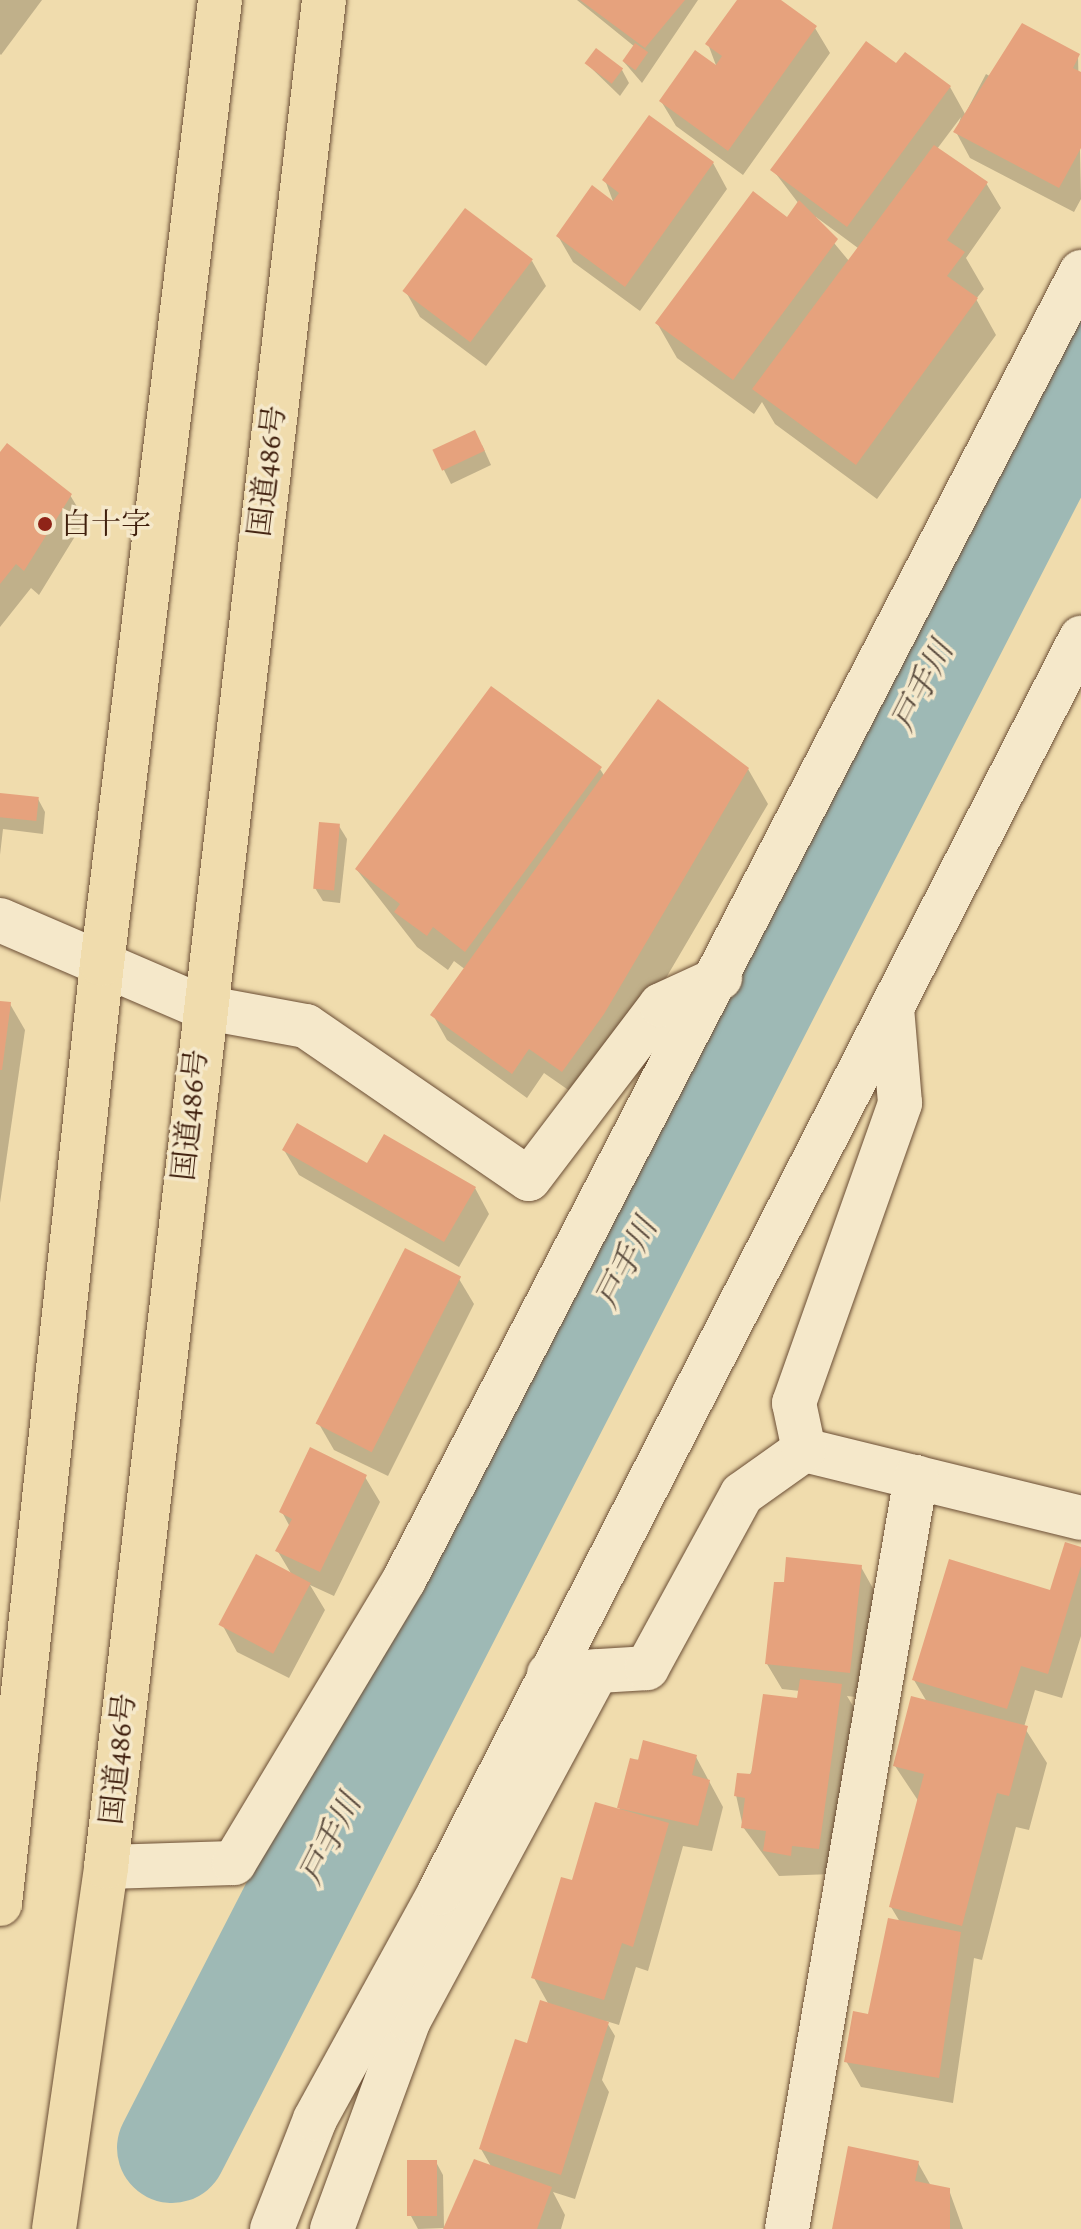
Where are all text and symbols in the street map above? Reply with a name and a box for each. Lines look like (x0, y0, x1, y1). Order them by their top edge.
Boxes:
street label: 国道486号 (241, 403, 293, 539)
place label: 白十字 (61, 506, 151, 542)
marker: 白十字 (36, 515, 54, 533)
water label: 戸手川 (883, 635, 961, 737)
street label: 国道486号 (165, 1047, 215, 1183)
water label: 戸手川 (587, 1212, 665, 1314)
street label: 国道486号 (93, 1691, 143, 1827)
water label: 戸手川 (291, 1788, 369, 1890)

